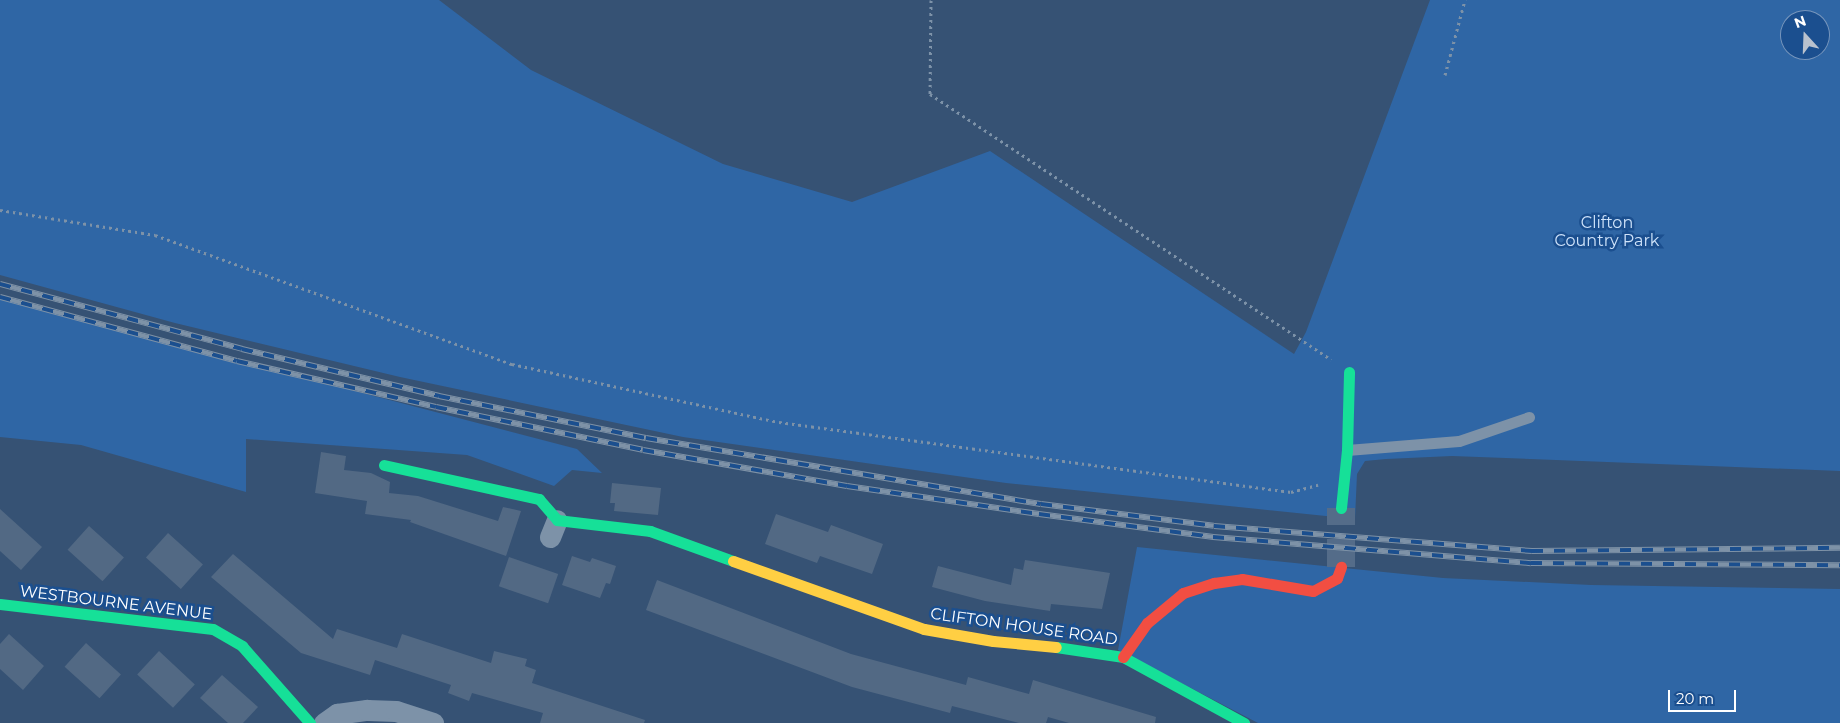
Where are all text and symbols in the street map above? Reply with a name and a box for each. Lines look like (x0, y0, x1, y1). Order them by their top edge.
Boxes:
north arrow (1780, 10, 1830, 60)
text: N (1792, 11, 1809, 32)
park label: Clifton Country Park (1555, 213, 1659, 251)
street label: WESTBOURNE AVENUE (19, 582, 213, 624)
street label: CLIFTON HOUSE ROAD (929, 604, 1119, 650)
scale bar (1670, 680, 1738, 712)
text: 20 m (1676, 689, 1714, 708)

